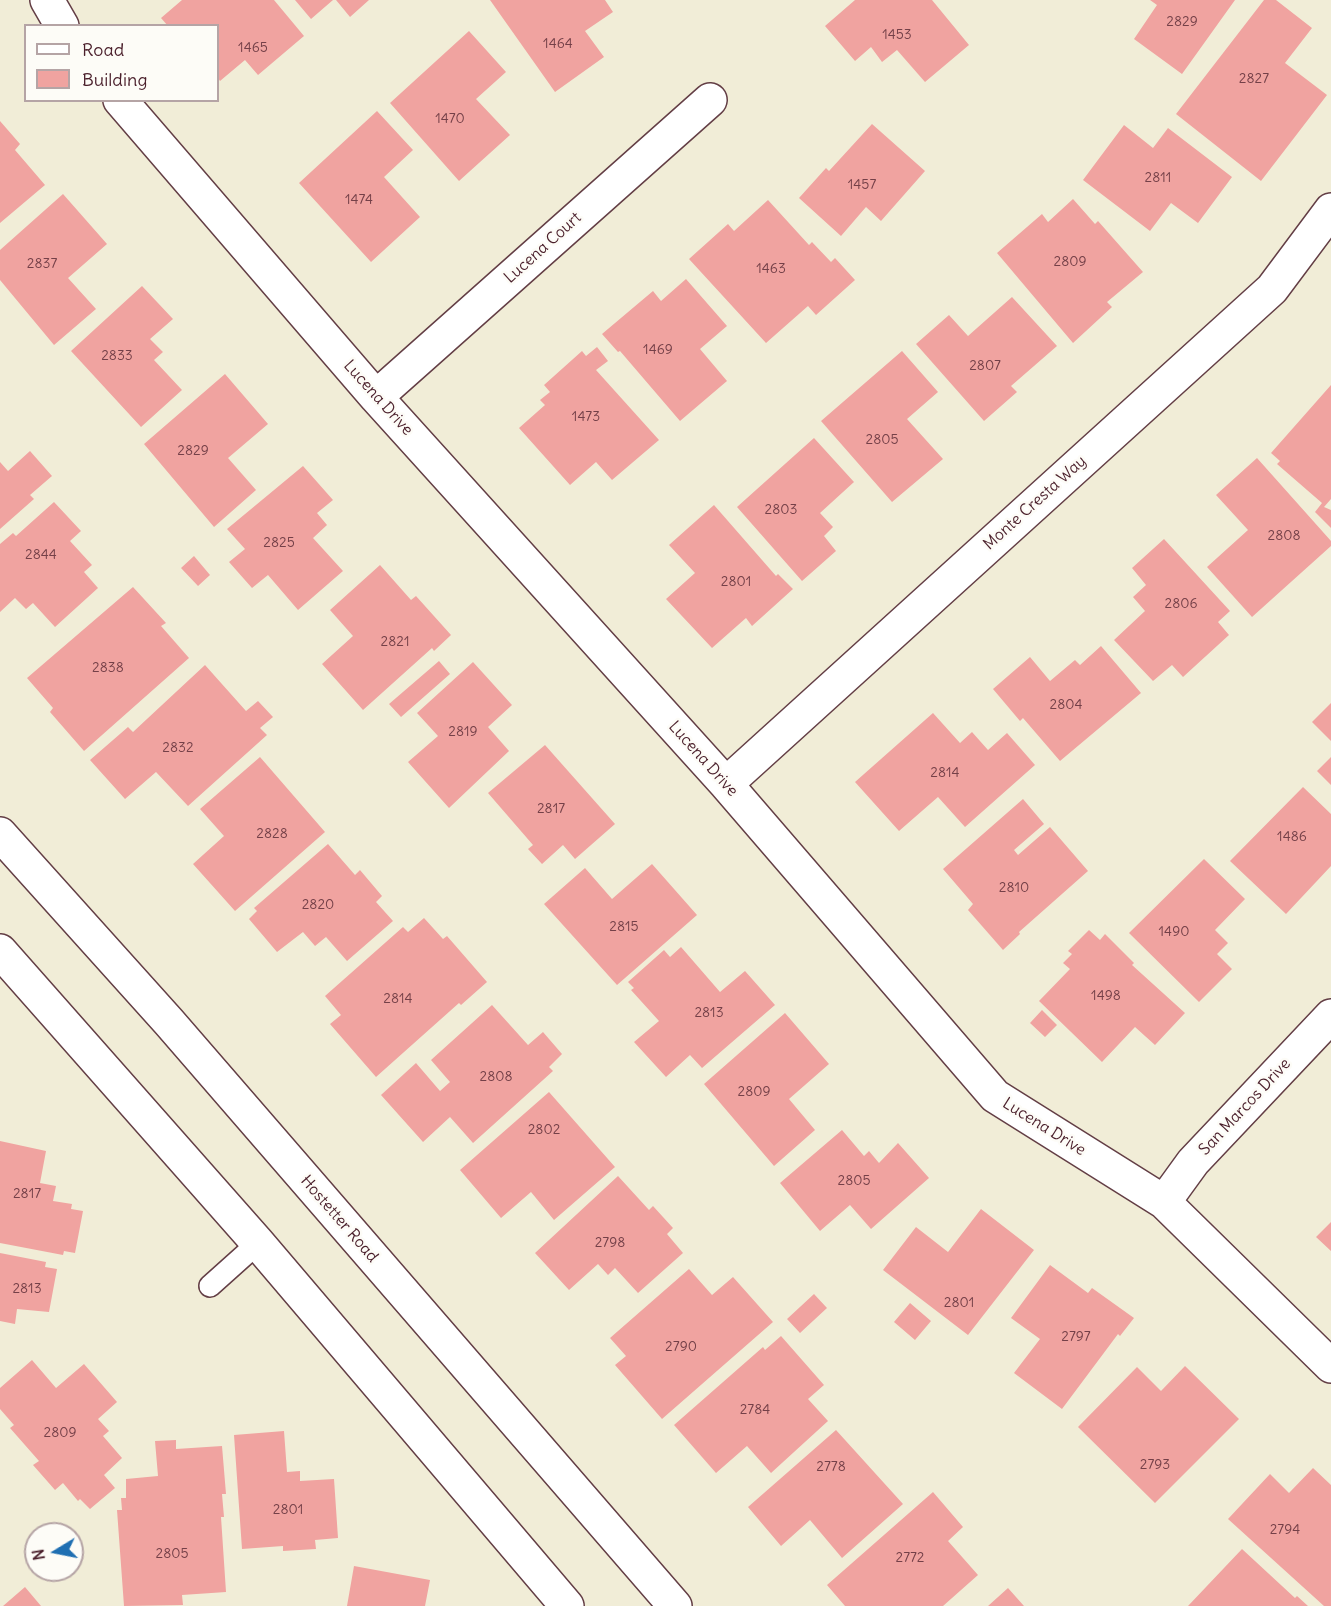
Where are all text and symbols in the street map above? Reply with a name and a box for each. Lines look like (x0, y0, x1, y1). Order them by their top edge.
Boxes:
house number: 2829 (1166, 14, 1198, 30)
legend (24, 24, 219, 102)
house number: 1453 (882, 27, 912, 43)
house number: 1464 (543, 36, 573, 52)
text: Road (82, 38, 124, 61)
house number: 1465 (238, 40, 268, 56)
text: Building (82, 68, 147, 91)
house number: 2827 (1239, 71, 1269, 87)
house number: 1470 (435, 111, 465, 127)
house number: 2811 (1145, 170, 1171, 186)
house number: 1457 (848, 177, 876, 193)
house number: 1474 (345, 192, 373, 208)
street label: Lucena Court (501, 208, 585, 288)
house number: 2809 (1054, 254, 1086, 270)
house number: 2837 (27, 256, 57, 272)
house number: 1463 (756, 261, 786, 277)
house number: 1469 (643, 342, 673, 358)
house number: 2833 (101, 348, 133, 364)
street label: Lucena Drive (339, 357, 417, 439)
house number: 2807 (969, 358, 1001, 374)
house number: 1473 (572, 409, 600, 425)
house number: 2805 (866, 432, 898, 448)
house number: 2829 (177, 443, 209, 459)
street label: Monte Cresta Way (980, 452, 1090, 554)
house number: 2803 (765, 502, 797, 518)
house number: 2808 (1267, 528, 1301, 544)
house number: 2825 (263, 535, 295, 551)
house number: 2844 (25, 547, 57, 563)
house number: 2801 (721, 574, 751, 590)
house number: 2806 (1164, 596, 1198, 612)
house number: 2821 (381, 634, 409, 650)
house number: 2838 (92, 660, 124, 676)
house number: 2804 (1049, 697, 1083, 713)
street label: Lucena Drive (664, 718, 742, 800)
house number: 2819 (448, 724, 478, 740)
house number: 2832 (162, 740, 194, 756)
house number: 2814 (930, 765, 960, 781)
house number: 2817 (537, 801, 565, 817)
house number: 2828 (256, 826, 288, 842)
house number: 1486 (1277, 829, 1307, 845)
house number: 2810 (999, 880, 1029, 896)
house number: 2820 (302, 897, 334, 913)
house number: 2815 (609, 919, 639, 935)
house number: 1490 (1159, 924, 1189, 940)
house number: 1498 (1091, 988, 1121, 1004)
house number: 2814 (383, 991, 413, 1007)
house number: 2813 (694, 1005, 724, 1021)
street label: San Marcos Drive (1195, 1055, 1295, 1159)
house number: 2808 (479, 1069, 513, 1085)
house number: 2809 (738, 1084, 770, 1100)
street label: Lucena Drive (999, 1094, 1089, 1160)
house number: 2802 (528, 1122, 560, 1138)
street label: Hostetter Road (296, 1172, 382, 1266)
house number: 2805 (838, 1173, 870, 1189)
house number: 2817 (13, 1186, 41, 1202)
house number: 2798 (595, 1235, 625, 1251)
house number: 2813 (12, 1281, 42, 1297)
house number: 2801 (944, 1295, 974, 1311)
house number: 2797 (1061, 1329, 1091, 1345)
house number: 2790 (665, 1339, 697, 1355)
house number: 2784 (740, 1402, 770, 1418)
house number: 2809 (44, 1425, 76, 1441)
house number: 2793 (1140, 1457, 1170, 1473)
house number: 2778 (816, 1459, 846, 1475)
house number: 2801 (273, 1502, 303, 1518)
north arrow (24, 1522, 84, 1582)
house number: 2794 (1270, 1522, 1300, 1538)
house number: 2805 (156, 1546, 188, 1562)
text: N (27, 1548, 49, 1562)
house number: 2772 (895, 1550, 925, 1566)

